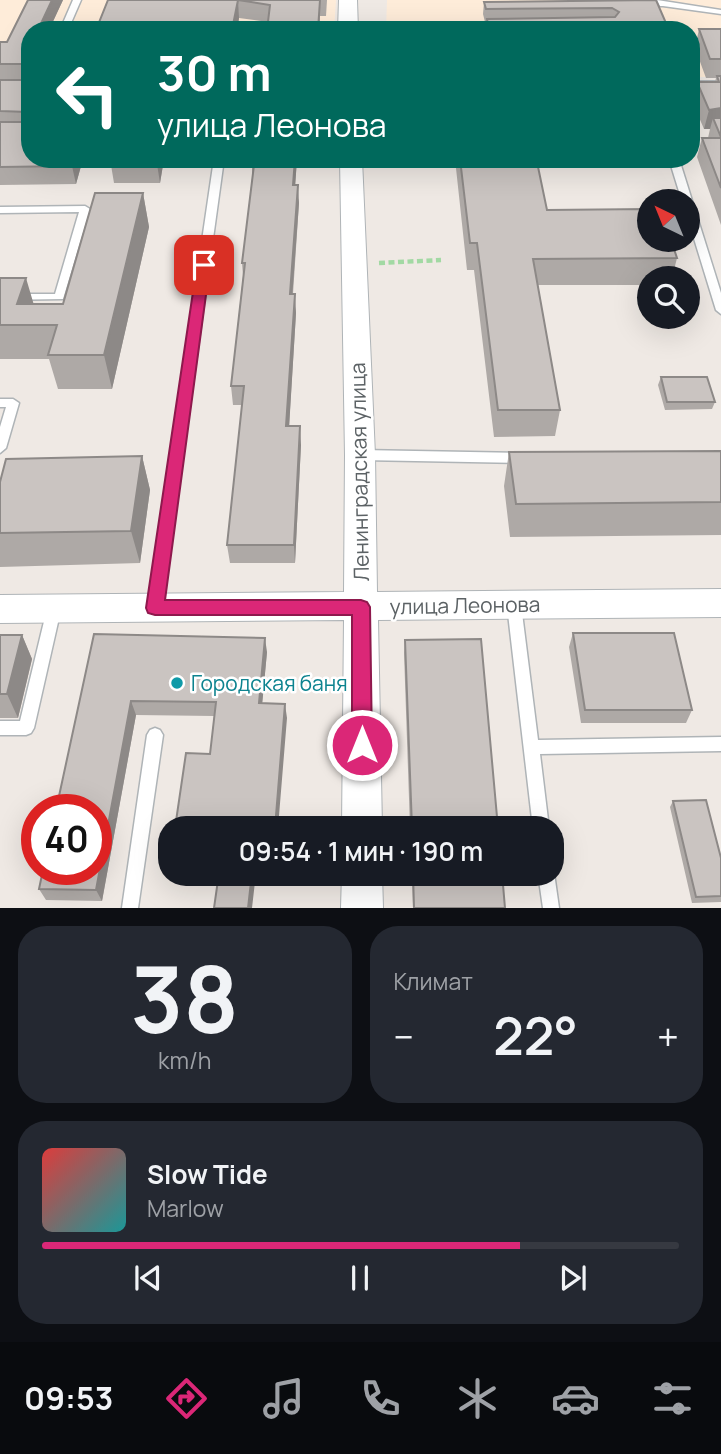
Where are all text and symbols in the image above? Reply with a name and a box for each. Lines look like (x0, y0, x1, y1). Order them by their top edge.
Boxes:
text: 30 m (157, 39, 272, 106)
icon: left (42, 49, 133, 140)
text: улица Леонова (157, 103, 387, 147)
north arrow (637, 189, 700, 252)
map controls (637, 189, 700, 329)
pin (174, 235, 234, 295)
icon: arrive (185, 246, 223, 284)
button: search (637, 266, 700, 329)
street label: Ленинградская улица (343, 362, 375, 582)
street label: улица Леонова (389, 590, 541, 620)
place label: Городская баня (191, 669, 348, 697)
marker: Городская баня (169, 675, 185, 691)
position arrow (325, 708, 399, 782)
speed limit sign: 40 (21, 794, 112, 885)
text: 09:54 · 1 мин · 190 m (239, 833, 483, 869)
text: 38 (130, 936, 239, 1060)
text: Климат (394, 965, 473, 997)
text: 22° (493, 1000, 578, 1071)
text: − (394, 1010, 414, 1062)
text: + (657, 1010, 679, 1062)
text: km/h (158, 1044, 212, 1076)
text: Slow Tide (147, 1156, 268, 1192)
text: Marlow (147, 1192, 224, 1224)
icon: previous (129, 1259, 167, 1297)
icon: pause (341, 1259, 379, 1297)
icon: next (554, 1259, 592, 1297)
icon: directions (162, 1374, 211, 1423)
icon: music (259, 1374, 308, 1423)
icon: phone (356, 1374, 405, 1423)
icon: climate (453, 1374, 502, 1423)
icon: car (551, 1374, 600, 1423)
icon: filters (648, 1374, 697, 1423)
text: 09:53 (24, 1376, 113, 1420)

